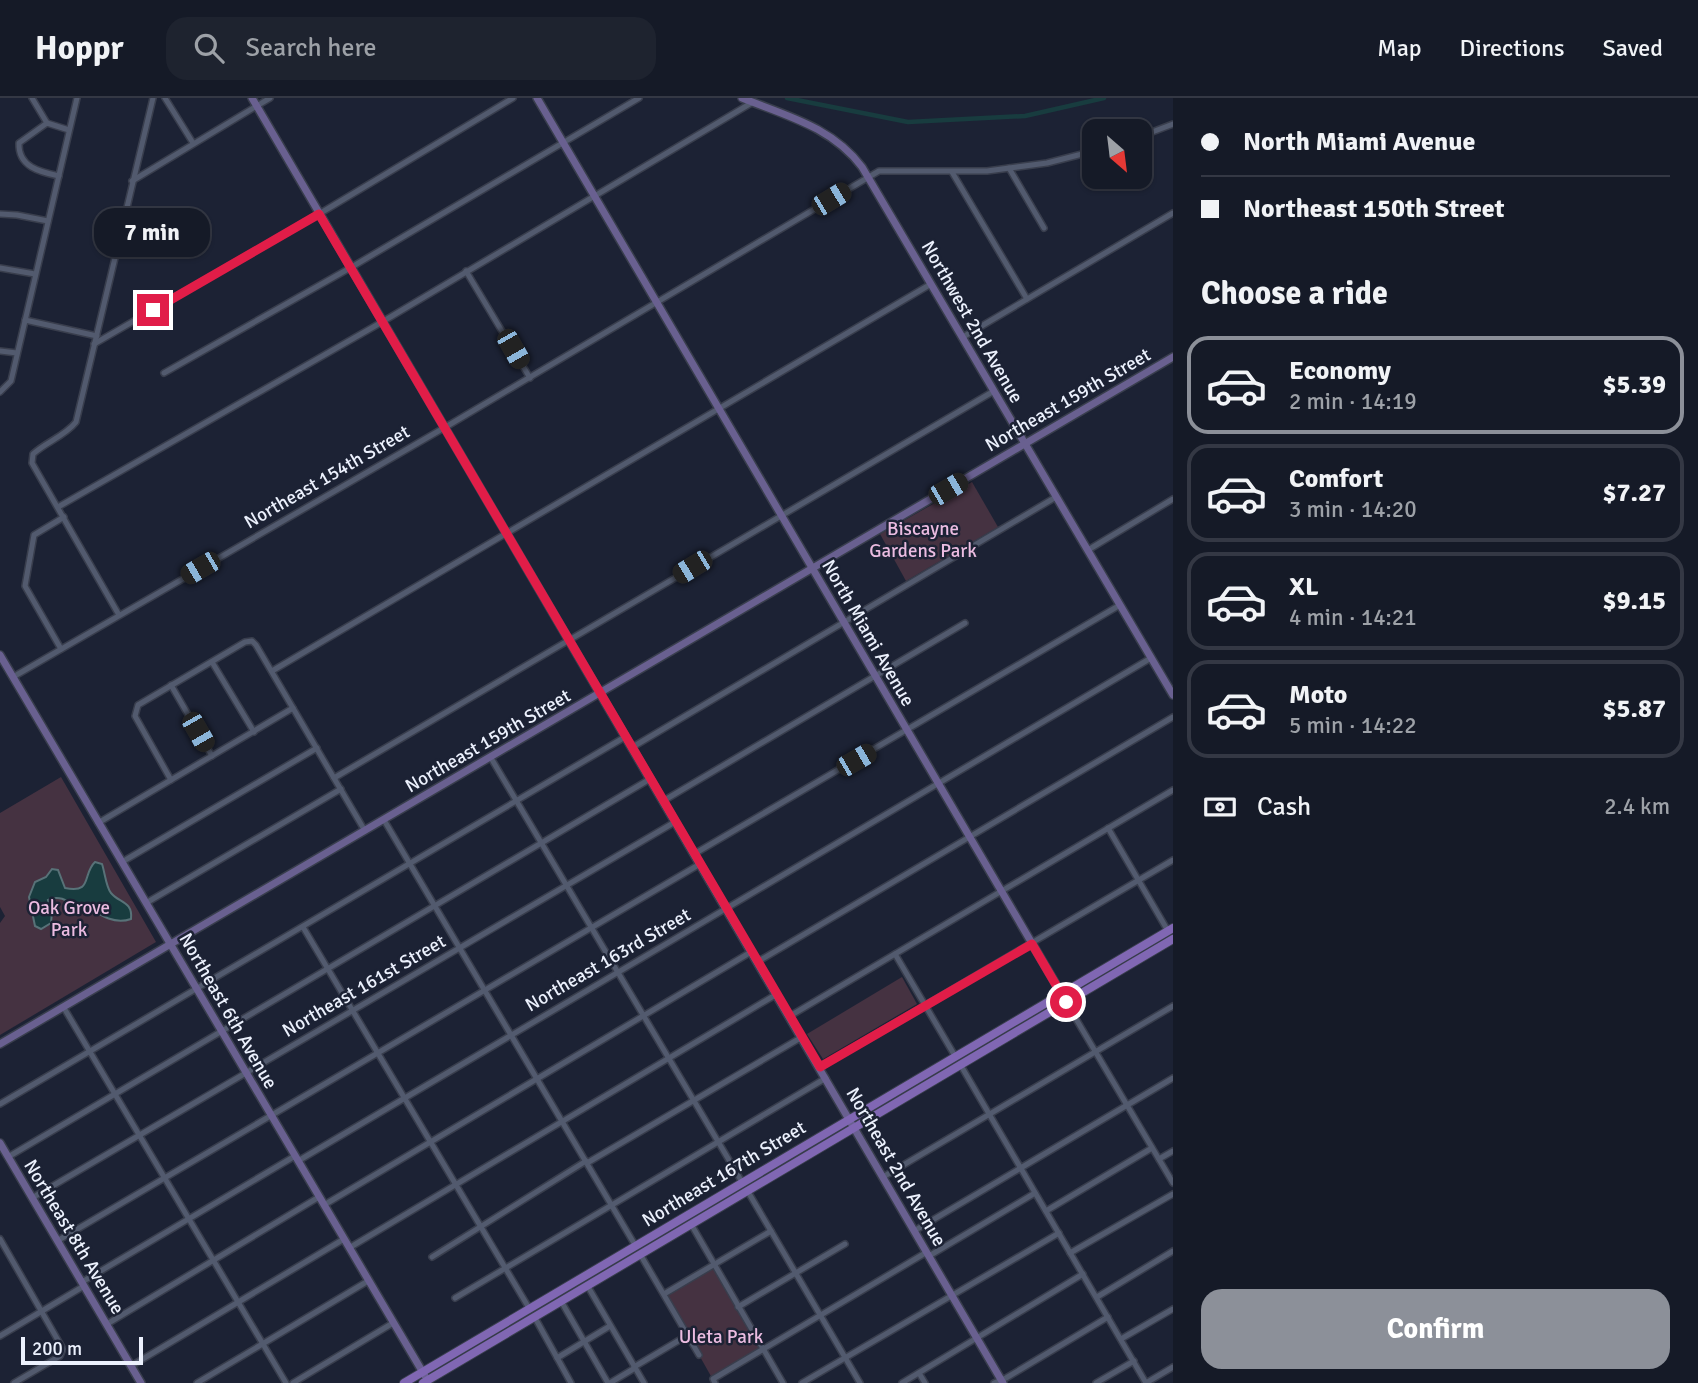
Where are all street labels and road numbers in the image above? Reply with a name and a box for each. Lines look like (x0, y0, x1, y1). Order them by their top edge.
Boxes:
street label: Northwest 2nd Avenue (916, 237, 1028, 407)
street label: Northeast 159th Street (981, 343, 1155, 457)
street label: Northeast 154th Street (240, 420, 414, 534)
street label: North Miami Avenue (816, 555, 920, 711)
street label: Northeast 159th Street (401, 684, 575, 798)
street label: Northeast 163rd Street (521, 903, 695, 1017)
street label: Northeast 6th Avenue (174, 929, 282, 1093)
street label: Northeast 161st Street (278, 929, 450, 1043)
street label: Northeast 2nd Avenue (841, 1083, 951, 1251)
street label: Northeast 167th Street (638, 1115, 811, 1232)
street label: Northeast 8th Avenue (18, 1155, 130, 1319)

